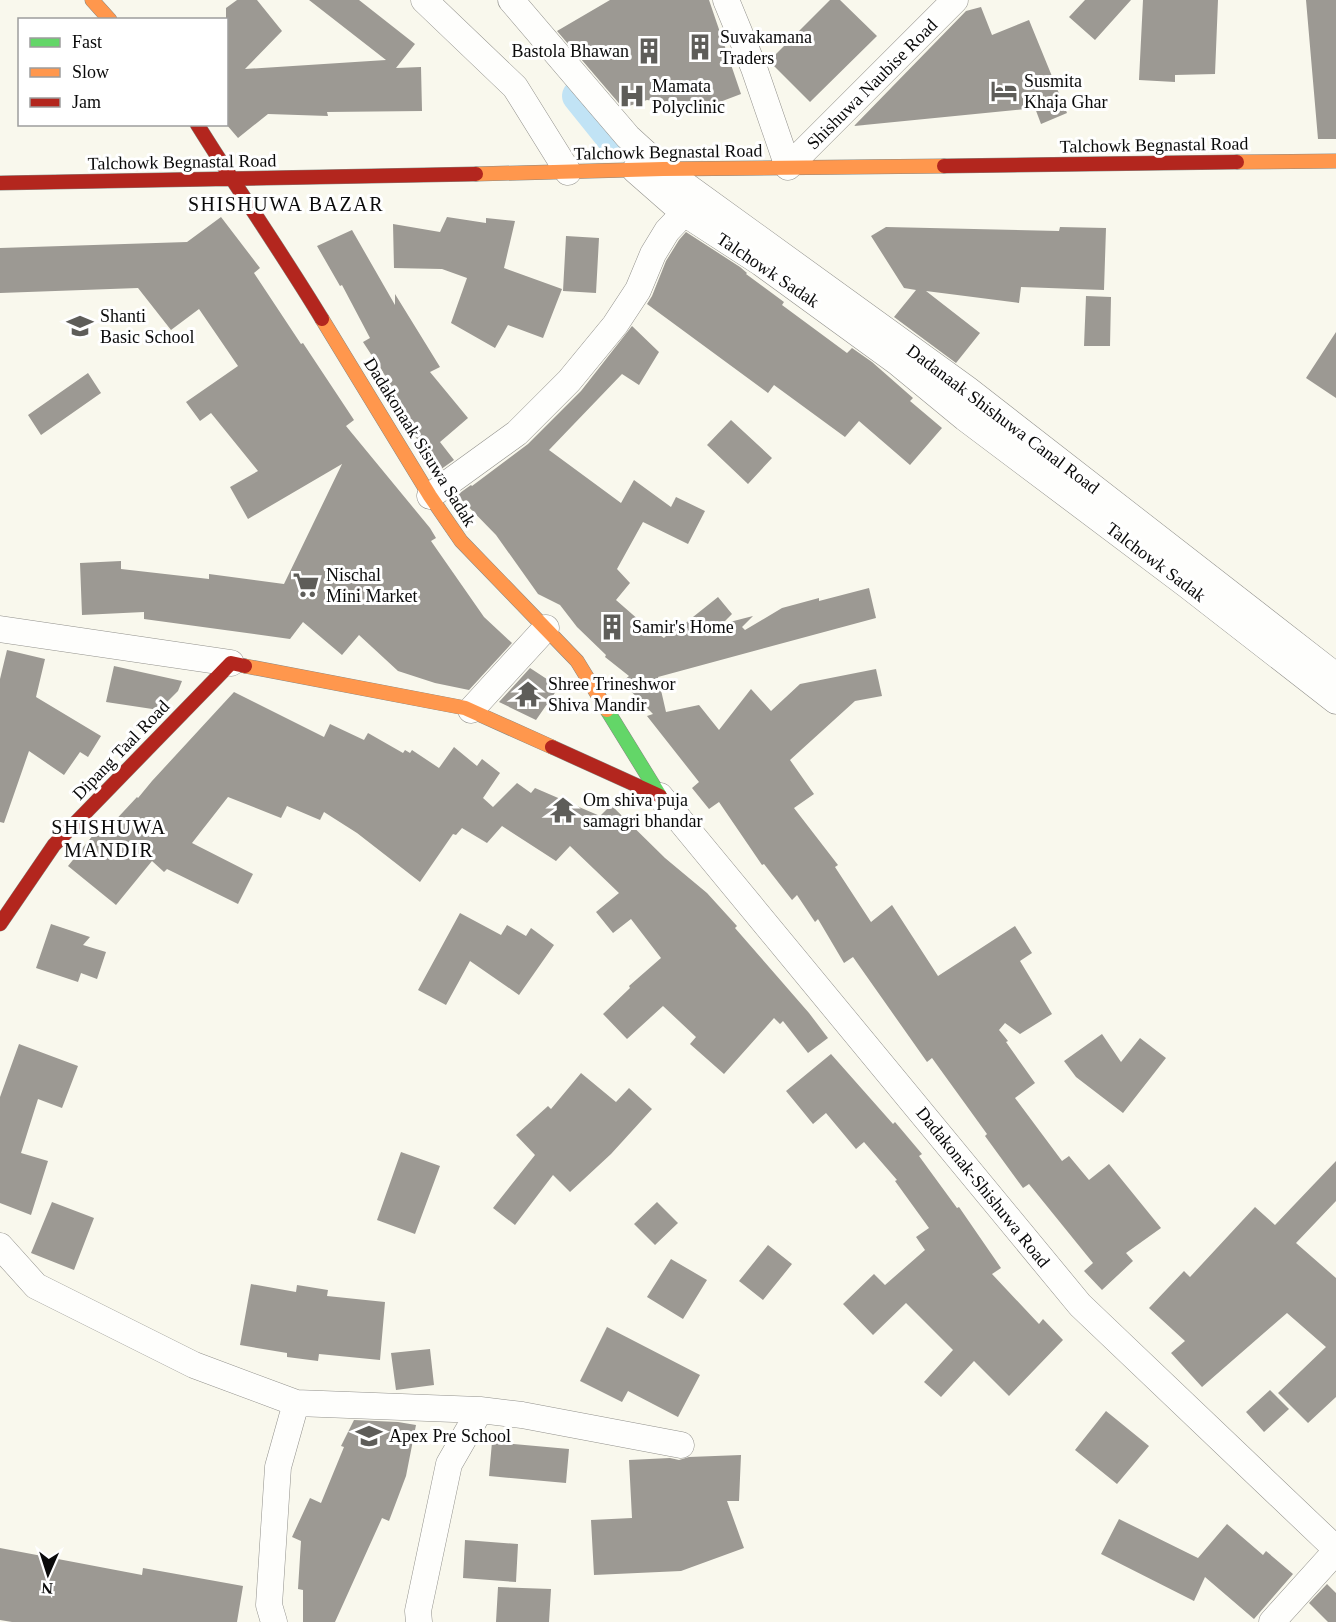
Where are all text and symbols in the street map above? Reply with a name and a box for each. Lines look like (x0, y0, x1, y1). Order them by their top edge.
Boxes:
street label: Shishuwa Naubise Road (803, 15, 941, 153)
legend (18, 18, 228, 126)
place label: Suvakamana Traders (720, 27, 812, 68)
text: Fast (72, 32, 102, 52)
building icon: Suvakamana Traders (685, 32, 715, 62)
building icon: Bastola Bhawan (634, 36, 664, 66)
place label: Bastola Bhawan (512, 41, 629, 61)
text: Slow (72, 62, 109, 82)
place label: Susmita Khaja Ghar (1024, 71, 1107, 112)
place label: Mamata Polyclinic (652, 76, 725, 117)
hotel icon: Susmita Khaja Ghar (989, 76, 1019, 106)
hospital icon: Mamata Polyclinic (617, 81, 647, 111)
text: Jam (72, 92, 101, 112)
street label: Talchowk Begnastal Road (1059, 133, 1249, 157)
street label: Talchowk Begnastal Road (573, 140, 763, 164)
street label: Talchowk Begnastal Road (87, 150, 277, 174)
district label: SHISHUWA BAZAR (188, 193, 384, 215)
street label: Talchowk Sadak (713, 228, 823, 312)
place label: Shanti Basic School (100, 306, 195, 347)
school or university icon: Shanti Basic School (65, 311, 95, 341)
street label: Dadanaak Shishuwa Canal Road (903, 340, 1103, 498)
street label: Dadakonaak Sisuwa Sadak (360, 354, 480, 530)
street label: Talchowk Sadak (1102, 518, 1210, 606)
place label: Nischal Mini Market (326, 565, 418, 606)
supermarket icon: Nischal Mini Market (291, 570, 321, 600)
building icon: Samir's Home (597, 612, 627, 642)
place label: Samir's Home (632, 617, 734, 637)
place label: Shree Trineshwor Shiva Mandir (548, 674, 676, 715)
temple icon: Shree Trineshwor Shiva Mandir (513, 679, 543, 709)
street label: Dipang Taal Road (69, 696, 173, 804)
place label: Om shiva puja samagri bhandar (583, 790, 702, 831)
temple icon: Om shiva puja samagri bhandar (548, 795, 578, 825)
district label: SHISHUWA MANDIR (51, 816, 167, 861)
street label: Dadakonak-Shishuwa Road (912, 1103, 1054, 1271)
school or university icon: Apex Pre School (354, 1421, 384, 1451)
place label: Apex Pre School (389, 1426, 511, 1446)
north arrow (18, 1544, 78, 1604)
text: N (41, 1580, 53, 1597)

